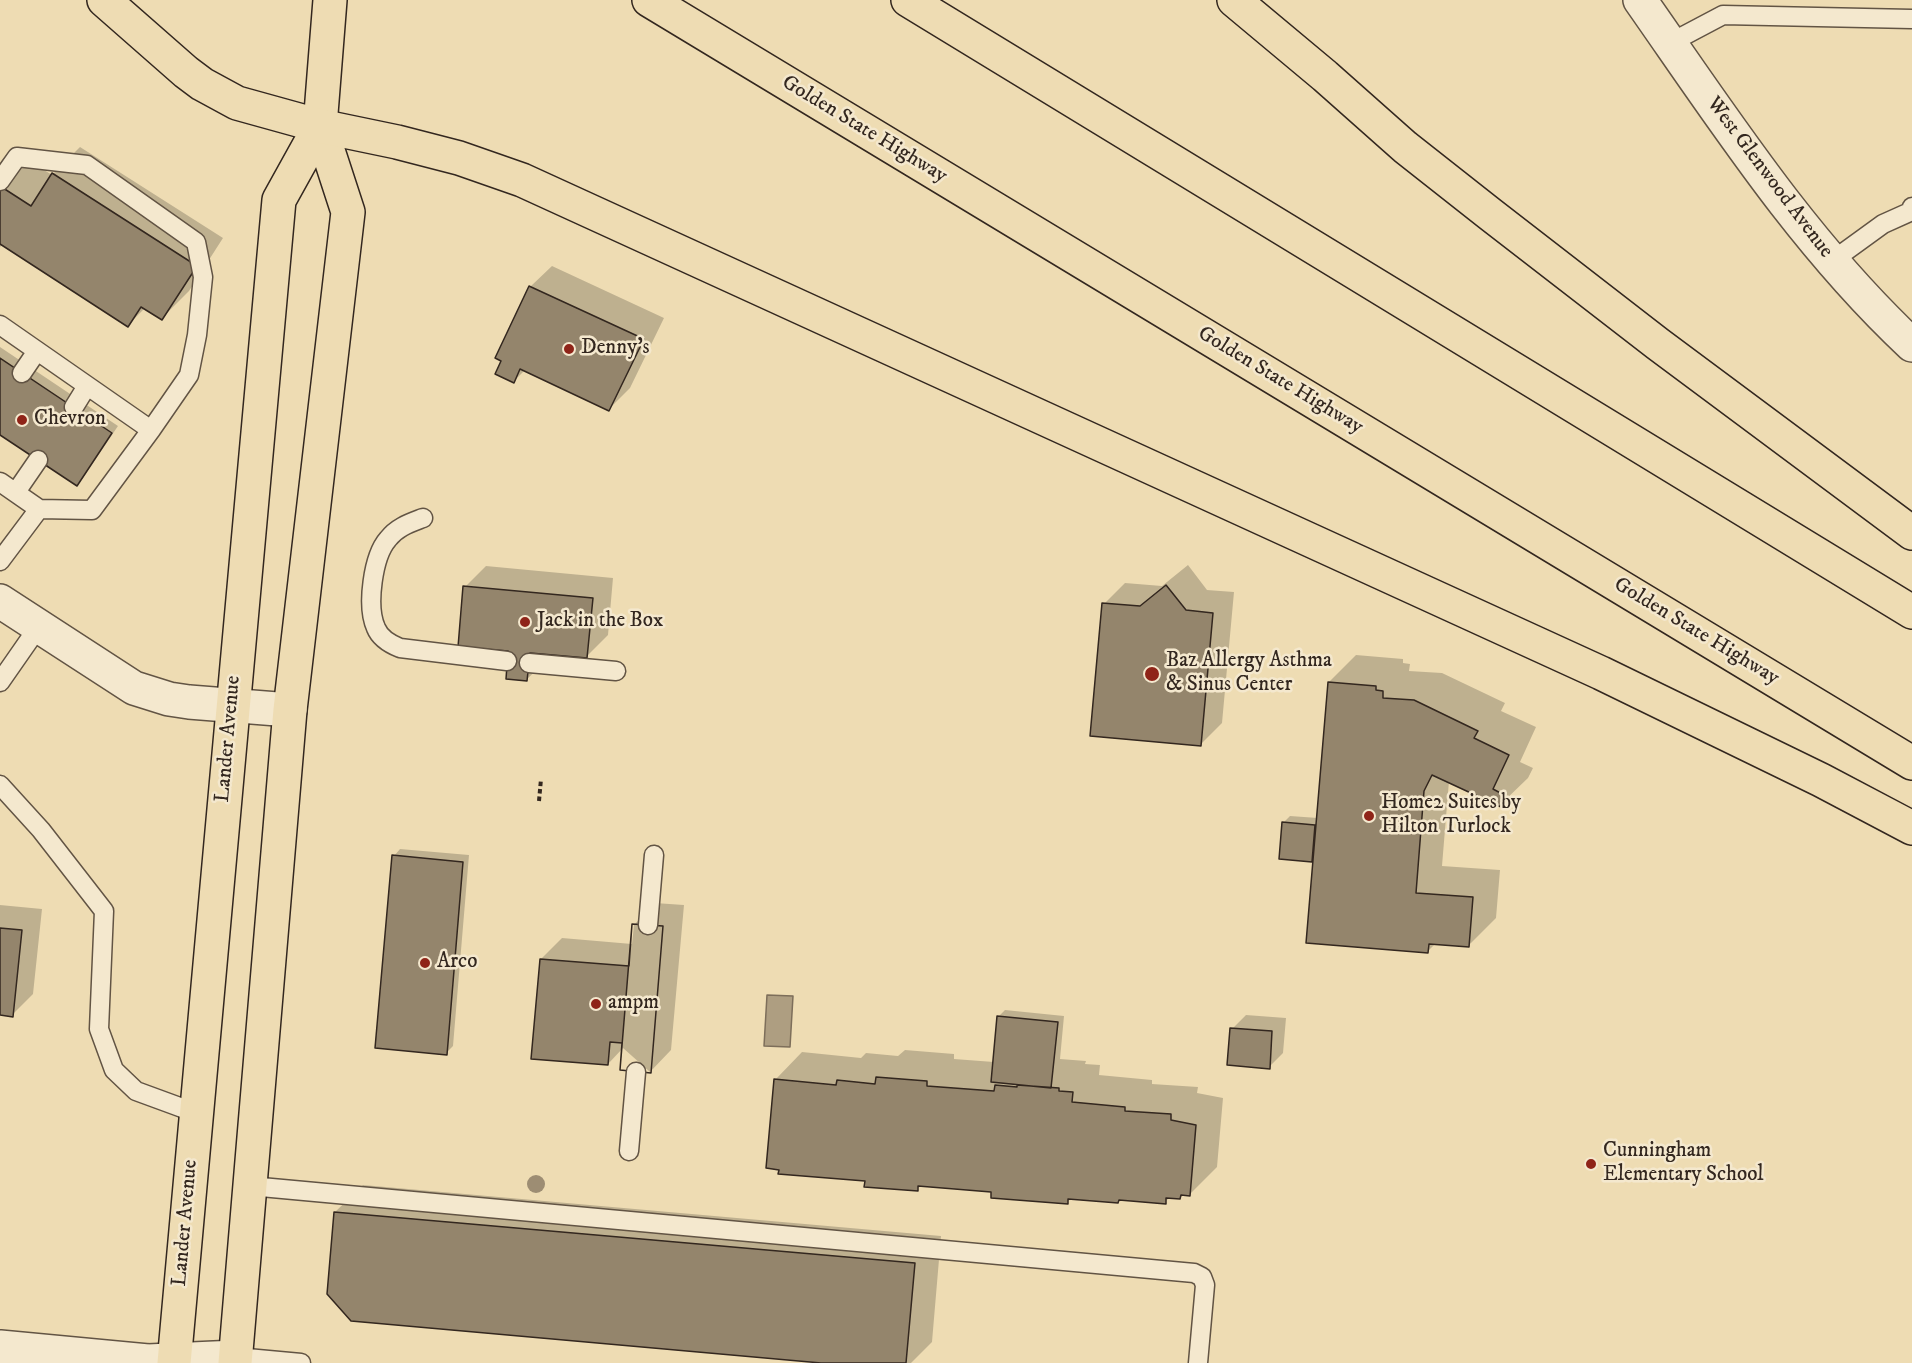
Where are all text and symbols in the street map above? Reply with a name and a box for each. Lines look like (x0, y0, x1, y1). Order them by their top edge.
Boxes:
street label: Golden State Highway (777, 71, 951, 189)
street label: West Glenwood Avenue (1700, 93, 1838, 263)
street label: Golden State Highway (1193, 322, 1367, 440)
place label: Denny's (581, 336, 649, 362)
marker: Denny's (562, 342, 576, 356)
place label: Chevron (34, 407, 106, 433)
marker: Chevron (15, 413, 29, 427)
street label: Golden State Highway (1609, 573, 1783, 691)
place label: Jack in the Box (537, 609, 663, 635)
marker: Jack in the Box (518, 615, 532, 629)
place label: Baz Allergy Asthma & Sinus Center (1166, 649, 1332, 699)
marker: Baz Allergy Asthma & Sinus Center (1143, 665, 1161, 683)
street label: Lander Avenue (211, 675, 247, 803)
place label: Home2 Suites by Hilton Turlock (1381, 791, 1521, 841)
marker: Home2 Suites by Hilton Turlock (1362, 809, 1376, 823)
place label: Arco (437, 950, 477, 976)
marker: Arco (418, 956, 432, 970)
place label: ampm (608, 991, 659, 1017)
marker: ampm (589, 997, 603, 1011)
place label: Cunningham Elementary School (1603, 1139, 1764, 1189)
marker: Cunningham Elementary School (1584, 1157, 1598, 1171)
street label: Lander Avenue (168, 1159, 204, 1287)

